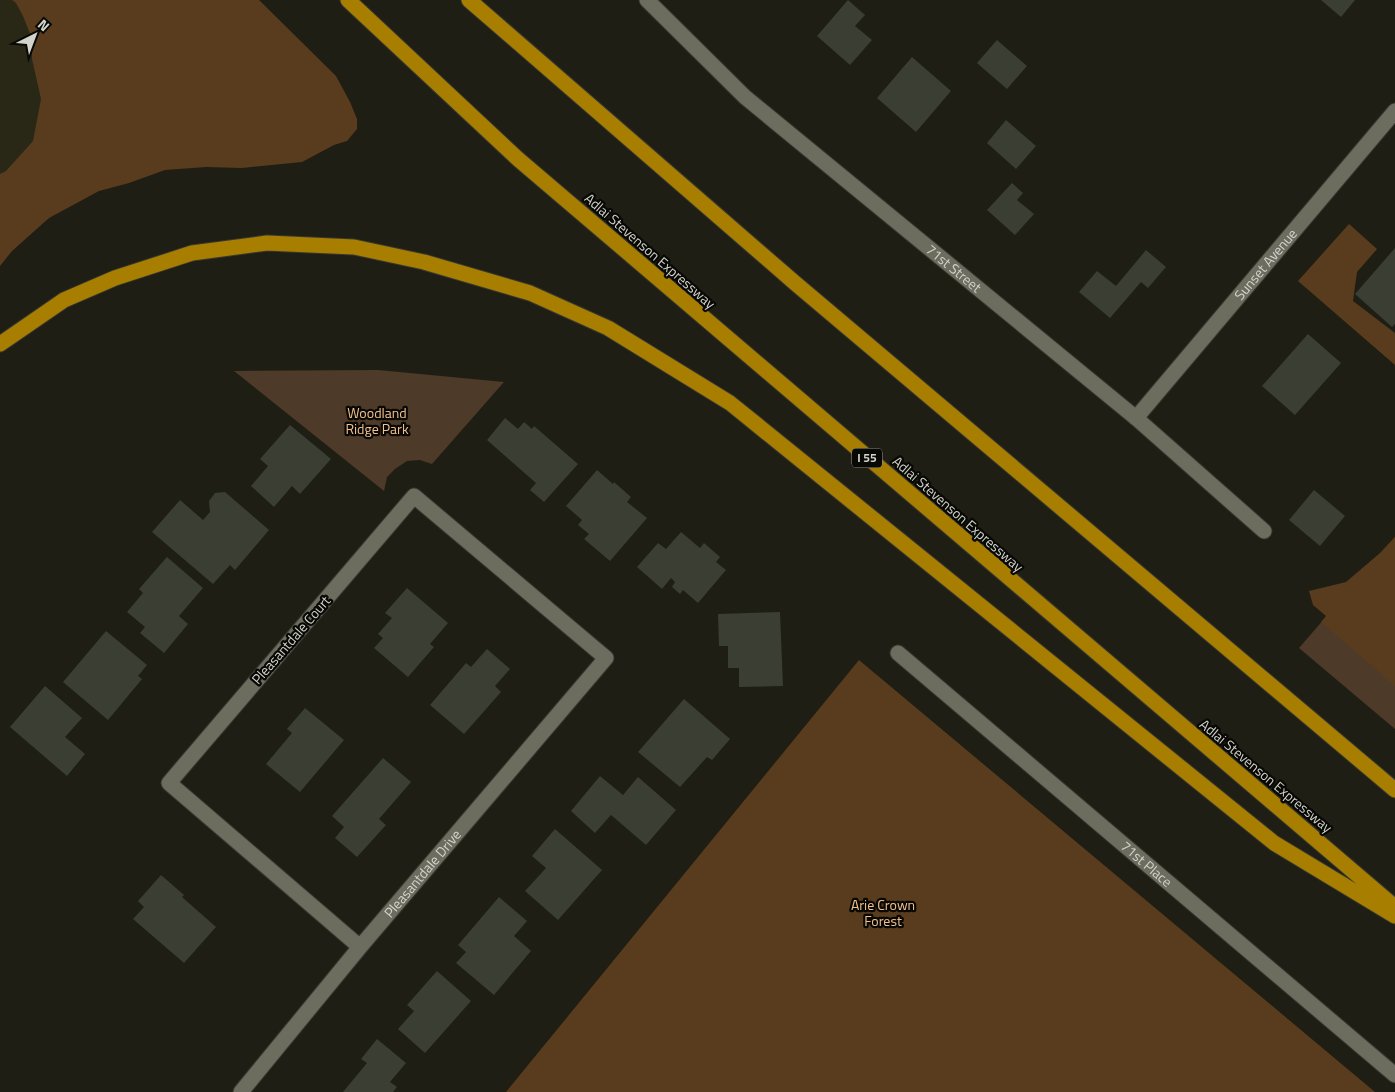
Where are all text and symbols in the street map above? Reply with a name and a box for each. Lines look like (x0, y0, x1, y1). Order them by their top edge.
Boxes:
north arrow (10, 10, 60, 60)
text: N (33, 14, 55, 36)
street label: Adlai Stevenson Expressway (580, 188, 721, 314)
street label: Sunset Avenue (1229, 224, 1302, 304)
street label: 71st Street (922, 239, 986, 297)
park label: Woodland Ridge Park (345, 402, 409, 439)
road number: I 55 (852, 448, 882, 468)
street label: Adlai Stevenson Expressway (888, 451, 1029, 577)
street label: Pleasantdale Court (246, 591, 335, 689)
street label: Adlai Stevenson Expressway (1195, 714, 1337, 838)
street label: Pleasantdale Drive (378, 825, 466, 922)
street label: 71st Place (1116, 836, 1177, 892)
park label: Arie Crown Forest (851, 894, 915, 931)

